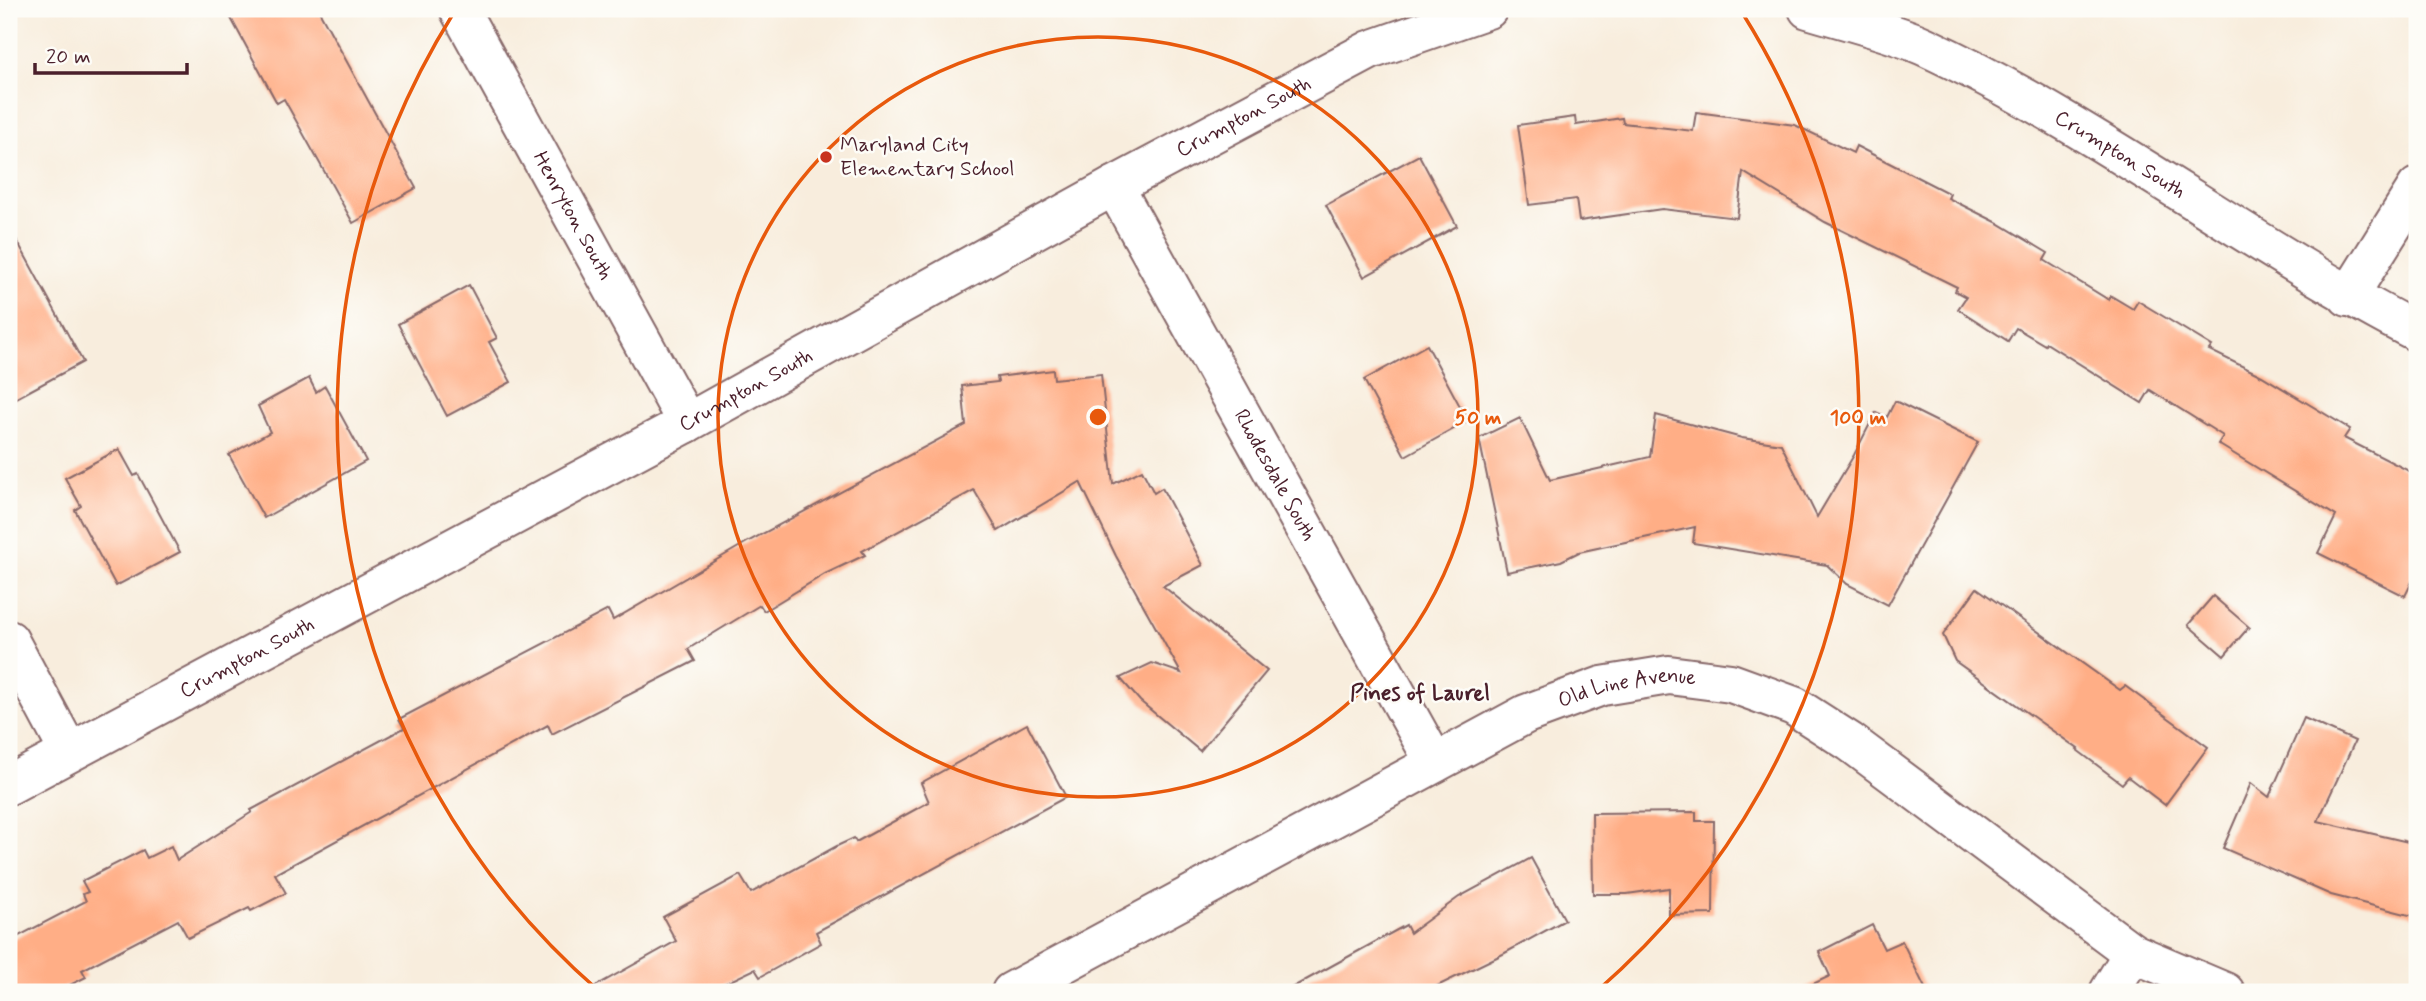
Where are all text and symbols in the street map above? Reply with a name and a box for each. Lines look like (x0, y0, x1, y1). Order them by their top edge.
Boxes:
scale bar (35, 32, 187, 76)
text: 20 m (46, 43, 91, 71)
street label: Crumpton South (1171, 70, 1316, 164)
street label: Crumpton South (2049, 104, 2191, 205)
place label: Maryland City Elementary School (840, 131, 1015, 183)
street label: Henryton South (526, 146, 620, 285)
marker: Maryland City Elementary School (818, 149, 834, 165)
street label: Crumpton South (674, 342, 818, 439)
street label: Rhodesdale South (1227, 404, 1323, 546)
text: 50 m (1455, 404, 1502, 432)
text: 100 m (1830, 404, 1886, 432)
centre of rings (1086, 405, 1110, 429)
street label: Crumpton South (175, 610, 319, 705)
street label: Old Line Avenue (1554, 661, 1698, 715)
district label: Pines of Laurel (1350, 679, 1490, 709)

